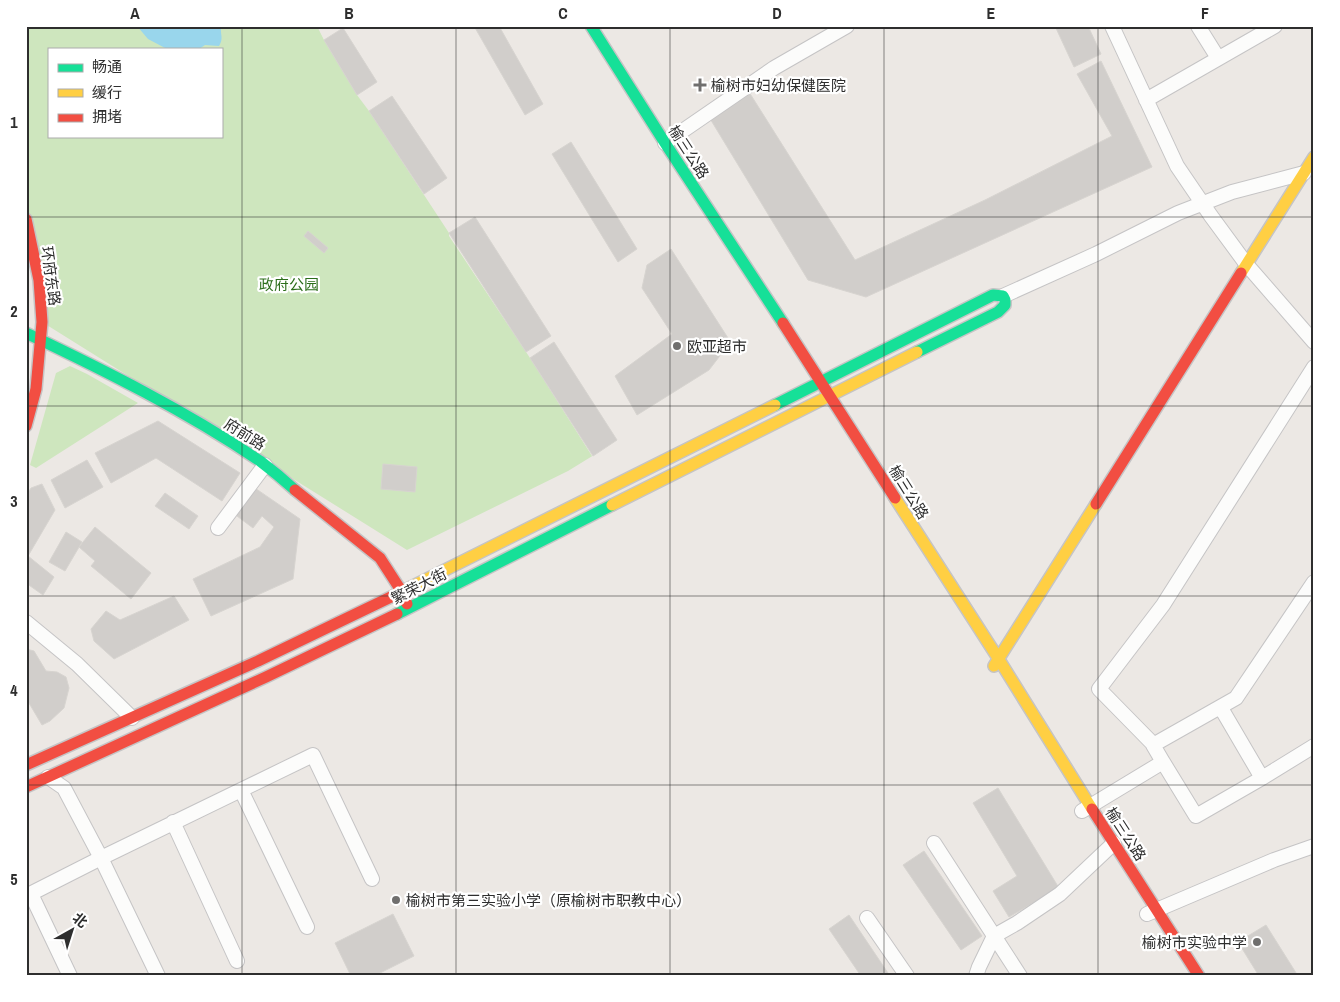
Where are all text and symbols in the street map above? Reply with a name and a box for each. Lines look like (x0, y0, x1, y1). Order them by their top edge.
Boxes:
text: A (130, 2, 140, 24)
text: B (344, 2, 354, 24)
text: C (558, 2, 568, 24)
text: D (772, 2, 782, 24)
text: E (987, 2, 996, 24)
text: F (1201, 2, 1209, 24)
legend (48, 48, 222, 138)
text: 畅通 (92, 56, 122, 77)
place label: 榆树市妇幼保健医院 (711, 75, 846, 96)
marker: 榆树市妇幼保健医院 (693, 78, 707, 92)
text: 缓行 (92, 82, 122, 103)
text: 拥堵 (92, 106, 122, 127)
text: 1 (10, 111, 18, 133)
street label: 榆三公路 (664, 121, 714, 183)
street label: 环府东路 (36, 245, 66, 307)
park label: 政府公园 (259, 274, 319, 295)
text: 2 (10, 300, 18, 322)
place label: 欧亚超市 (687, 336, 747, 357)
marker: 欧亚超市 (671, 340, 683, 352)
street label: 府前路 (220, 413, 270, 455)
street label: 榆三公路 (884, 461, 934, 523)
text: 3 (10, 490, 18, 512)
street label: 繁荣大街 (387, 563, 451, 609)
text: 4 (10, 679, 18, 701)
street label: 榆三公路 (1101, 803, 1151, 865)
text: 5 (10, 868, 18, 890)
place label: 榆树市第三实验小学（原榆树市职教中心） (406, 890, 691, 911)
marker: 榆树市第三实验小学（原榆树市职教中心） (390, 894, 402, 906)
north arrow (48, 904, 98, 954)
text: 北 (69, 908, 91, 931)
place label: 榆树市实验中学 (1142, 932, 1247, 953)
marker: 榆树市实验中学 (1251, 936, 1263, 948)

